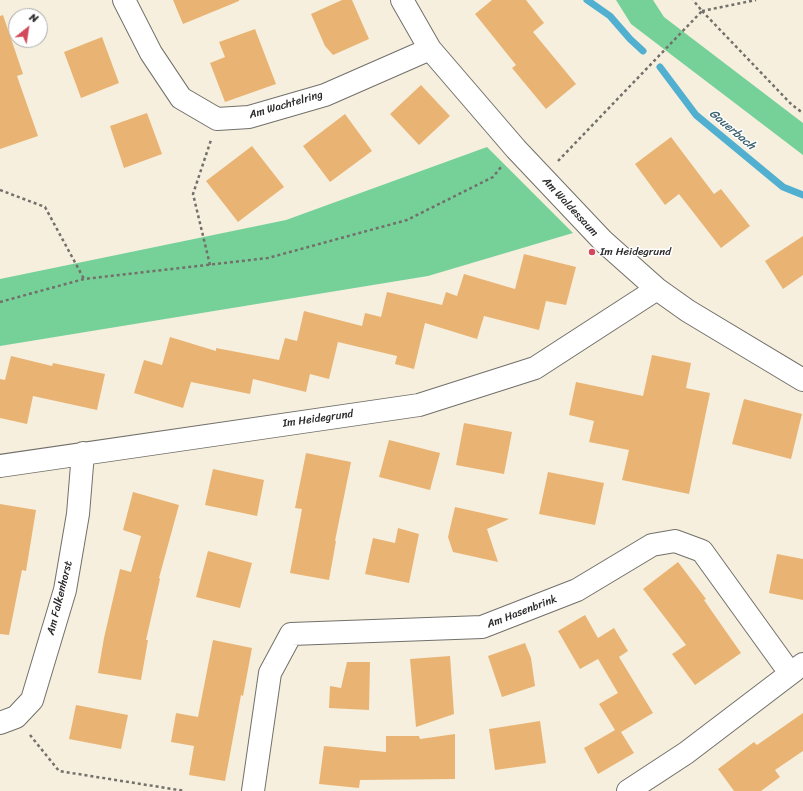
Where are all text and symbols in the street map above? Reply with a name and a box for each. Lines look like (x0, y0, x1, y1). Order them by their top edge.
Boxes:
north arrow (8, 8, 48, 48)
text: N (26, 8, 42, 28)
street label: Am Wachtelring (248, 88, 324, 122)
water label: Gauerbach (706, 107, 758, 153)
street label: Am Waldessaum (539, 175, 601, 239)
place label: Im Heidegrund (600, 245, 671, 259)
marker: Im Heidegrund (587, 247, 597, 257)
street label: Im Heidegrund (282, 408, 354, 430)
street label: Am Falkenhorst (44, 560, 76, 636)
street label: Am Hasenbrink (485, 593, 559, 631)

